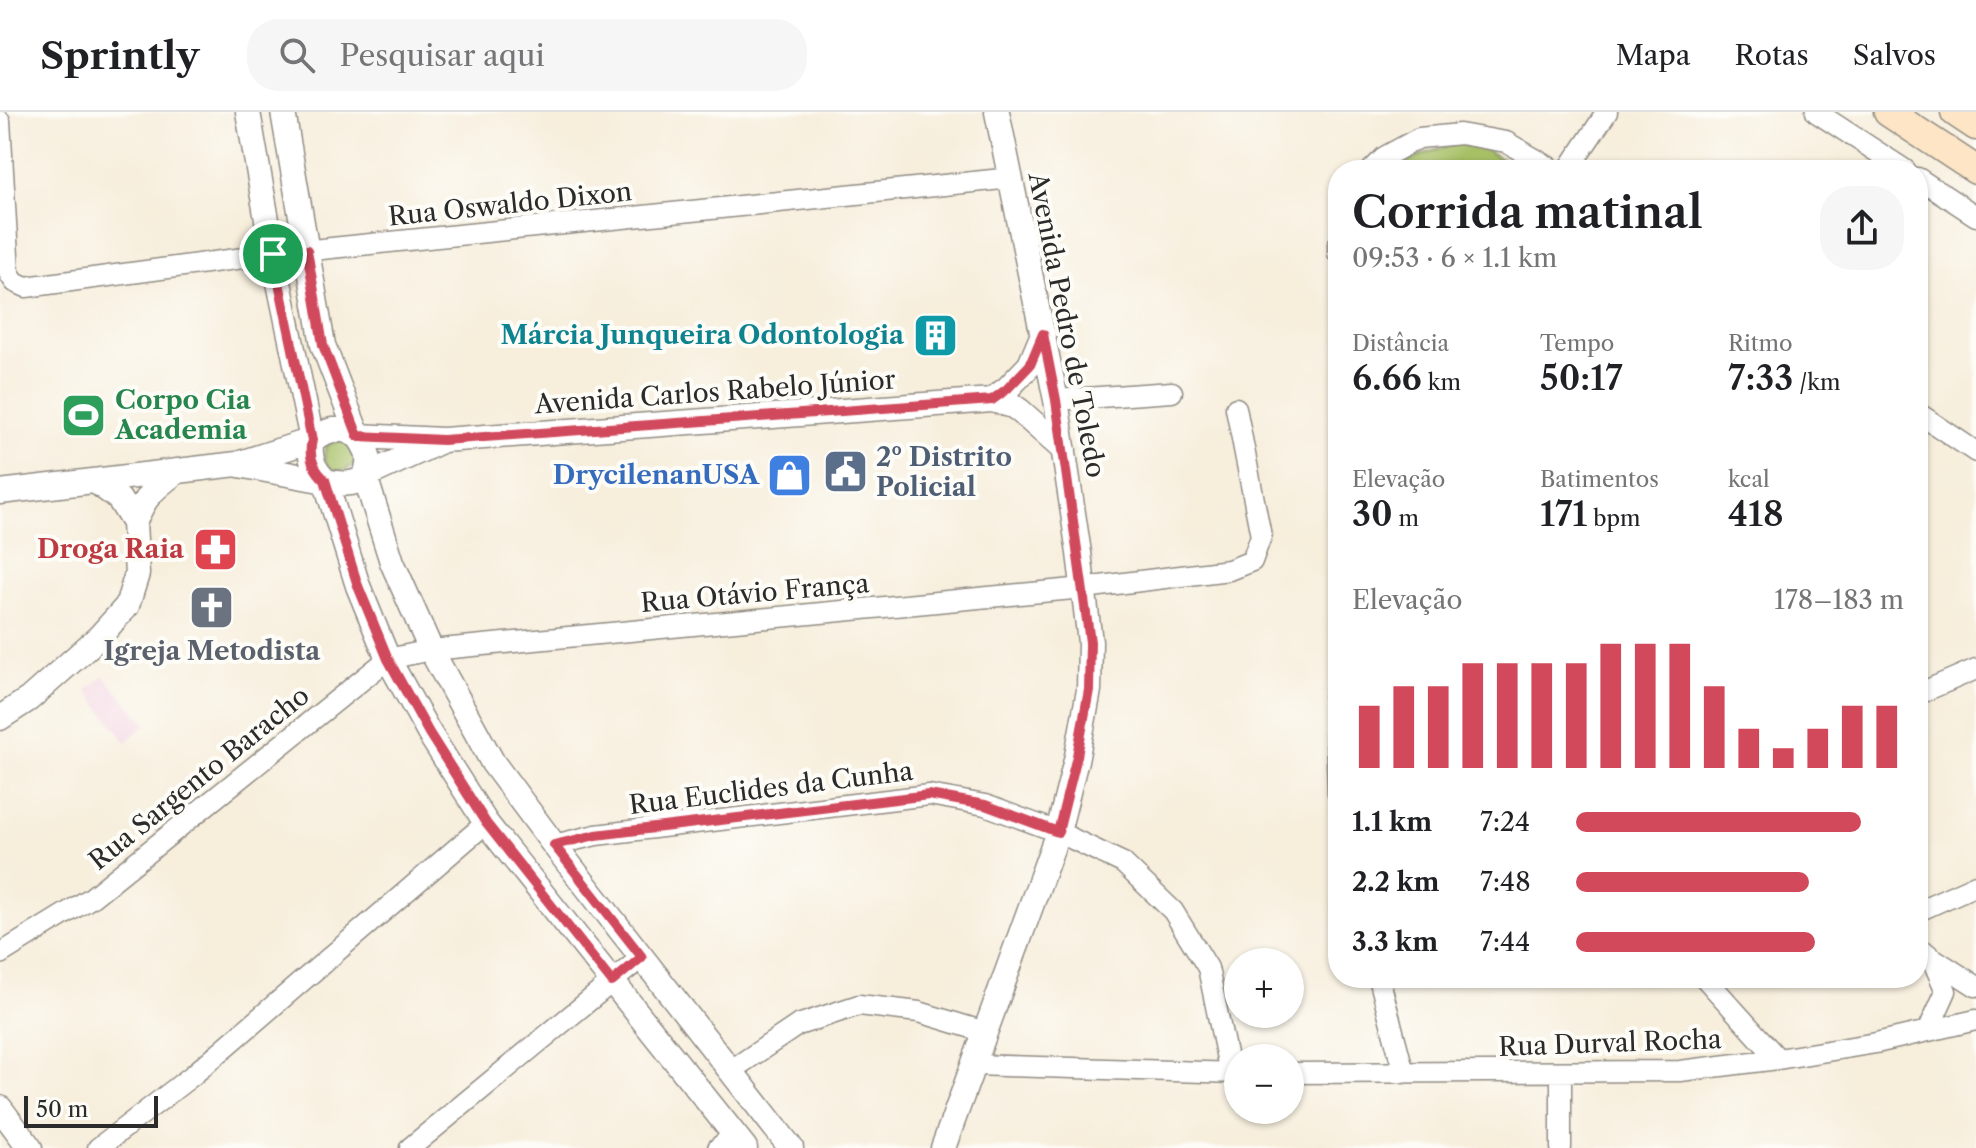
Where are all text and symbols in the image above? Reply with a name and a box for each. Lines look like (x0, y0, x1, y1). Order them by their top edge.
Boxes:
search box (247, 19, 807, 91)
text: Sprintly (40, 32, 199, 79)
icon: search (275, 33, 319, 77)
text: Pesquisar aqui (339, 37, 545, 74)
text: Mapa (1616, 38, 1691, 72)
text: Rotas (1735, 38, 1809, 72)
text: Salvos (1853, 38, 1936, 72)
street label: Avenida Pedro de Toledo (1022, 169, 1112, 480)
street label: Rua Oswaldo Dixon (387, 175, 633, 233)
text: Corrida matinal (1352, 185, 1703, 239)
button: share (1820, 186, 1904, 270)
pin (239, 220, 307, 288)
icon: arrive (251, 232, 295, 276)
text: 09:53 · 6 × 1.1 km (1352, 242, 1557, 274)
building icon: Márcia Junqueira Odontologia (911, 311, 959, 359)
place label: Márcia Junqueira Odontologia (500, 319, 905, 351)
text: Distância (1352, 330, 1449, 357)
text: Tempo (1540, 330, 1614, 357)
text: Ritmo (1728, 330, 1793, 357)
text: 6.66 (1352, 357, 1422, 399)
text: 50:17 (1540, 357, 1623, 399)
text: 7:33 (1728, 357, 1793, 399)
street label: Avenida Carlos Rabelo Júnior (532, 363, 897, 421)
text: km (1422, 369, 1461, 396)
text: /km (1793, 369, 1840, 396)
place label: Corpo Cia Academia (114, 384, 252, 446)
sports icon: Corpo Cia Academia (60, 391, 108, 439)
place label: 2º Distrito Policial (876, 441, 1012, 503)
public building icon: 2º Distrito Policial (821, 448, 869, 496)
shop icon: DrycilenanUSA (766, 451, 814, 499)
place label: DrycilenanUSA (553, 459, 760, 491)
text: Elevação (1352, 466, 1445, 493)
text: Batimentos (1540, 466, 1659, 493)
text: kcal (1728, 466, 1770, 493)
text: 30 (1352, 493, 1393, 535)
text: 171 (1540, 493, 1587, 535)
text: 418 (1728, 493, 1784, 535)
text: m (1393, 505, 1419, 532)
text: bpm (1587, 505, 1641, 532)
pharmacy icon: Droga Raia (191, 525, 239, 573)
place label: Droga Raia (37, 533, 185, 565)
street label: Rua Otávio França (639, 567, 871, 619)
church icon: Igreja Metodista (188, 584, 236, 632)
text: Elevação (1352, 584, 1462, 616)
text: 178–183 m (1774, 584, 1904, 616)
place label: Igreja Metodista (104, 635, 321, 667)
street label: Rua Sargento Baracho (82, 679, 316, 877)
street label: Rua Euclides da Cunha (627, 755, 915, 821)
text: 1.1 km (1352, 806, 1432, 838)
text: 7:24 (1480, 806, 1530, 838)
text: 2.2 km (1352, 866, 1439, 898)
text: 7:48 (1480, 866, 1531, 898)
text: 3.3 km (1352, 926, 1438, 958)
text: 7:44 (1480, 926, 1530, 958)
map controls (1224, 948, 1304, 1124)
button: + (1224, 948, 1304, 1028)
street label: Rua Durval Rocha (1498, 1023, 1723, 1063)
button: − (1224, 1044, 1304, 1124)
scale bar (24, 1092, 158, 1128)
text: 50 m (36, 1096, 88, 1123)

